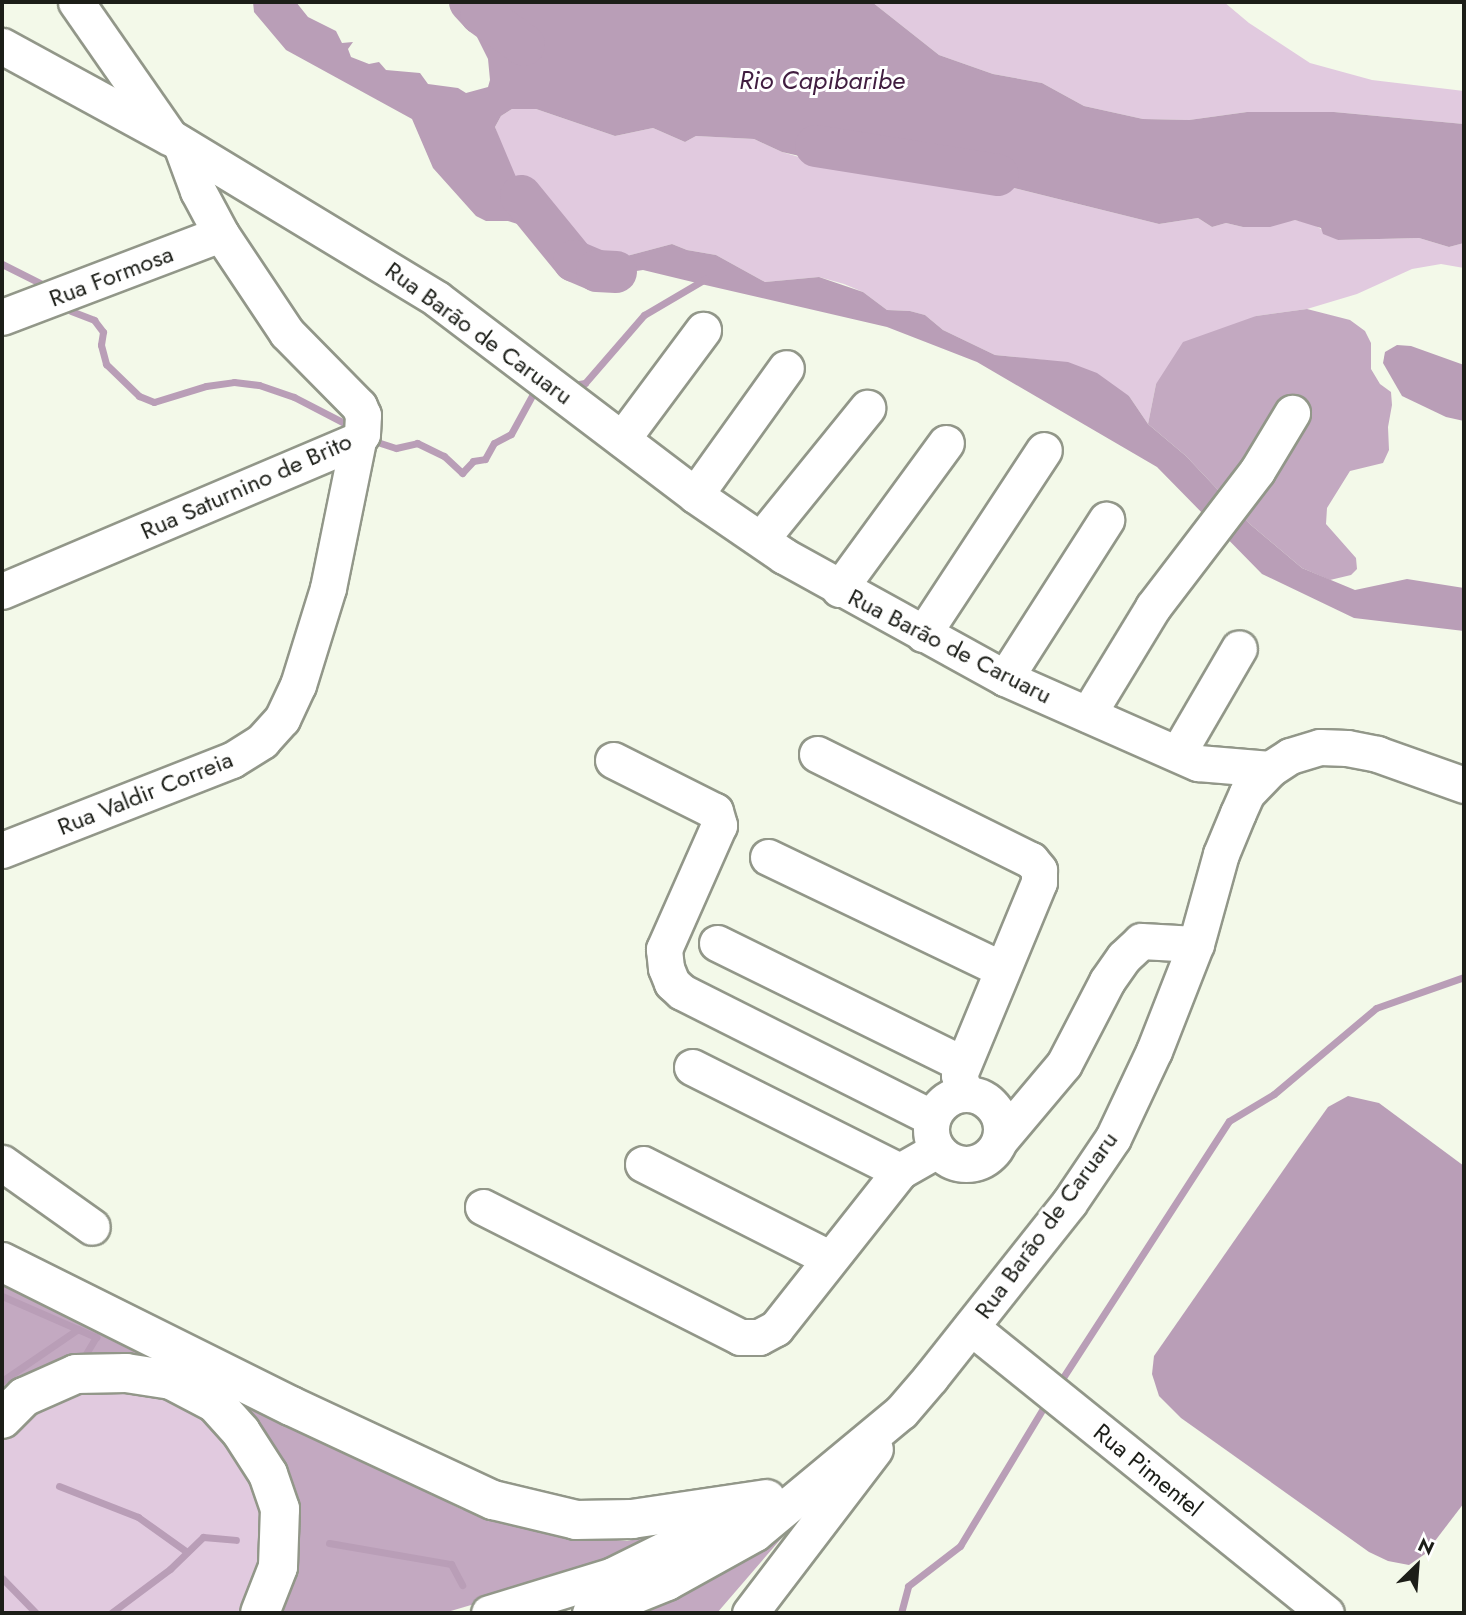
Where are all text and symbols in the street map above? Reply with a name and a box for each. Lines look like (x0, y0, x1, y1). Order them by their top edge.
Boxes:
water label: Rio Capibaribe (739, 65, 905, 97)
street label: Rua Formosa (45, 239, 177, 313)
street label: Rua Barão de Caruaru (380, 255, 578, 411)
street label: Rua Saturnino de Brito (136, 427, 356, 545)
street label: Rua Barão de Caruaru (844, 582, 1056, 710)
street label: Rua Valdir Correia (53, 745, 237, 841)
street label: Rua Barão de Caruaru (968, 1126, 1124, 1324)
street label: Rua Pimentel (1088, 1417, 1208, 1523)
north arrow (1382, 1531, 1452, 1601)
text: N (1414, 1531, 1439, 1562)

